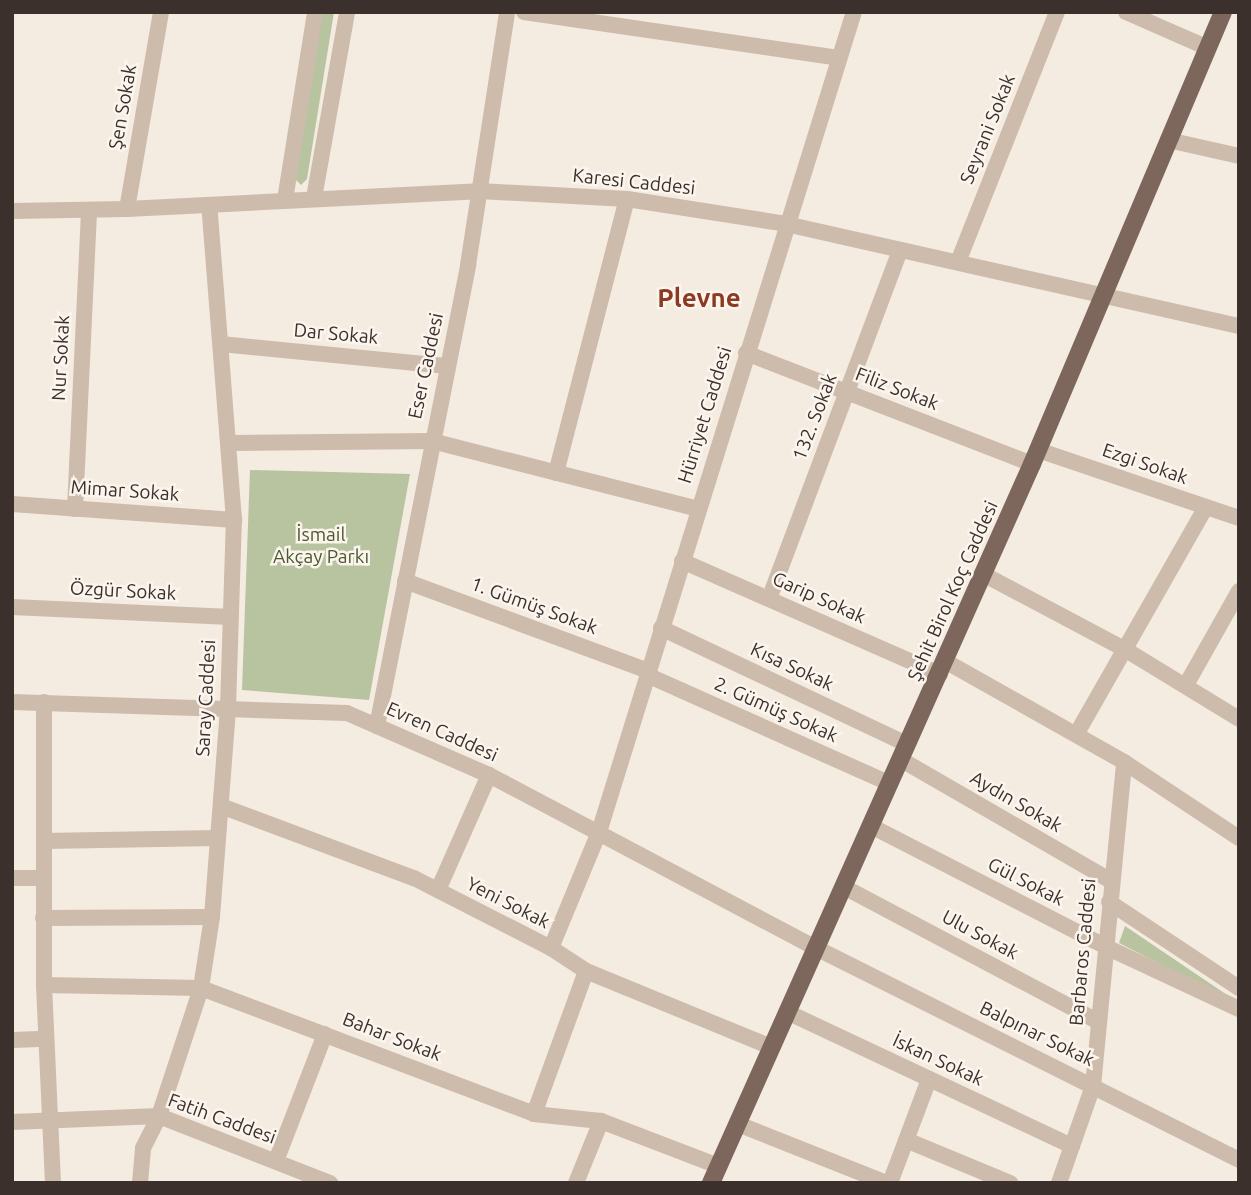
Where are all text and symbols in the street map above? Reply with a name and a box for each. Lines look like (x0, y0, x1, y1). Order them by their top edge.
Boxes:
street label: Şen Sokak (104, 63, 142, 151)
street label: Seyrani Sokak (956, 71, 1020, 187)
street label: Karesi Caddesi (572, 164, 696, 200)
district label: Plevne (657, 282, 741, 314)
street label: Eser Caddesi (404, 311, 448, 421)
street label: Nur Sokak (47, 314, 75, 402)
street label: Dar Sokak (293, 319, 379, 349)
street label: Hürriyet Caddesi (673, 344, 737, 486)
street label: Filiz Sokak (852, 363, 942, 415)
street label: 132. Sokak (788, 370, 842, 464)
street label: Ezgi Sokak (1099, 439, 1191, 489)
street label: Mimar Sokak (70, 476, 180, 506)
street label: Şehit Birol Koç Caddesi (903, 497, 1003, 685)
park label: İsmail Akçay Parkı (273, 524, 369, 568)
street label: Garip Sokak (769, 567, 869, 629)
street label: 1. Gümüş Sokak (468, 573, 600, 639)
street label: Özgür Sokak (69, 577, 177, 605)
street label: Kısa Sokak (747, 638, 837, 696)
street label: Saray Caddesi (192, 639, 220, 757)
street label: 2. Gümüş Sokak (711, 673, 841, 747)
street label: Evren Caddesi (383, 697, 501, 767)
street label: Aydın Sokak (966, 767, 1066, 837)
street label: Gül Sokak (984, 853, 1068, 911)
street label: Yeni Sokak (463, 872, 553, 934)
street label: Barbaros Caddesi (1065, 877, 1101, 1027)
street label: Ulu Sokak (938, 905, 1022, 965)
street label: Balpınar Sokak (976, 996, 1098, 1072)
street label: Bahar Sokak (339, 1008, 445, 1066)
street label: İskan Sokak (889, 1029, 987, 1091)
street label: Fatih Caddesi (165, 1089, 279, 1149)

